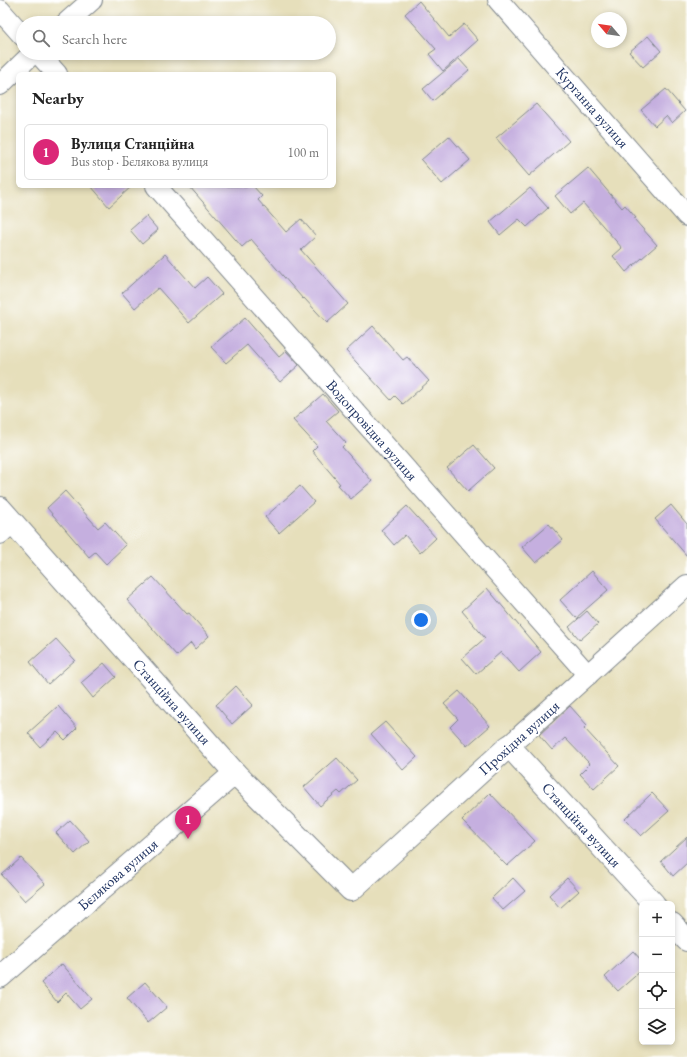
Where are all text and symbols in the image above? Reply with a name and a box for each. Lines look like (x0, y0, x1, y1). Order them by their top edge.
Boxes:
north arrow (591, 12, 627, 48)
search box (16, 16, 336, 60)
icon: search (30, 27, 52, 49)
text: Search here (62, 29, 127, 48)
street label: Курганна вулиця (552, 63, 633, 152)
text: Nearby (32, 87, 84, 109)
text: Вулиця Станційна (71, 134, 194, 153)
text: 1 (43, 144, 49, 161)
text: 100 m (288, 144, 319, 161)
text: Bus stop · Бєлякова вулиця (71, 153, 208, 170)
street label: Водопровідна вулиця (323, 376, 422, 485)
your location (411, 610, 431, 630)
street label: Станційна вулиця (129, 654, 216, 749)
street label: Прохідна вулиця (474, 696, 563, 779)
street label: Станційна вулиця (538, 778, 626, 871)
pin: 1 (175, 806, 201, 839)
street label: Бєлякова вулиця (73, 834, 162, 914)
map controls (639, 901, 675, 1045)
button: + (639, 901, 675, 937)
button: − (639, 937, 675, 973)
button: locate (639, 973, 675, 1009)
button: layers (639, 1009, 675, 1045)

